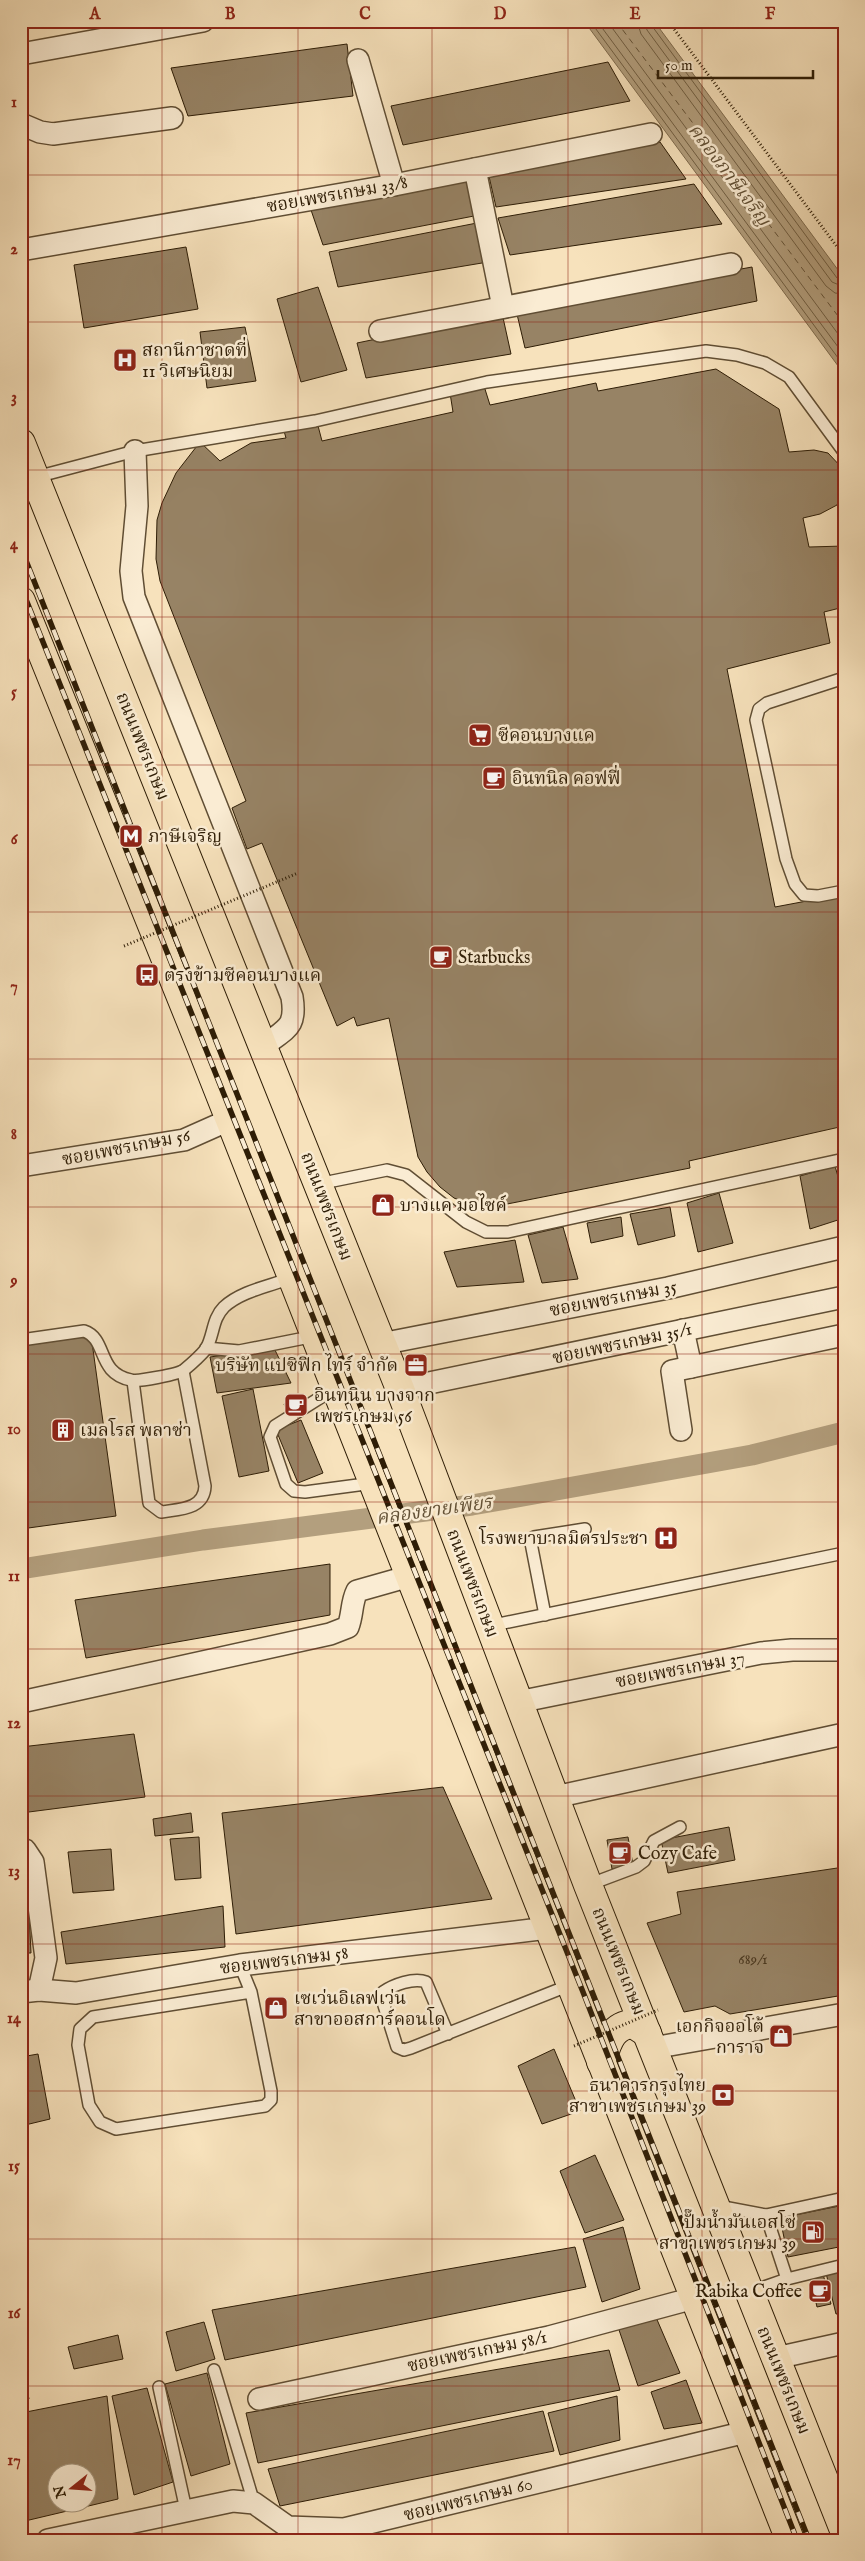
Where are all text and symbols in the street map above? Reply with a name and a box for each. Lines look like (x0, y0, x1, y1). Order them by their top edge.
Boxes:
text: A (89, 5, 102, 25)
text: B (225, 5, 236, 25)
text: C (359, 5, 371, 25)
text: D (494, 5, 507, 25)
text: E (629, 5, 641, 25)
text: F (765, 5, 776, 25)
scale bar (658, 48, 812, 80)
text: 50 m (665, 56, 693, 75)
text: 1 (11, 93, 17, 113)
water label: คลองภาษีเจริญ (682, 119, 776, 232)
street label: ซอยเพชรเกษม 33/8 (265, 172, 410, 219)
text: 2 (10, 240, 18, 260)
place label: สถานีกาชาดที่ 11 วิเศษนิยม (142, 336, 247, 384)
hospital icon: สถานีกาชาดที่ 11 วิเศษนิยม (112, 347, 138, 373)
text: 3 (11, 388, 17, 408)
text: 4 (10, 535, 19, 555)
text: 5 (11, 683, 17, 703)
street label: ถนนเพชรเกษม (109, 689, 174, 804)
supermarket icon: ซีคอนบางแค (467, 722, 493, 748)
place label: ซีคอนบางแค (498, 725, 595, 748)
place label: อินทนิล คอฟฟี่ (512, 764, 621, 791)
cafe icon: อินทนิล คอฟฟี่ (481, 765, 507, 791)
metro station icon: ภาษีเจริญ (118, 823, 144, 849)
place label: ภาษีเจริญ (148, 826, 222, 849)
text: 6 (11, 830, 19, 850)
cafe icon: Starbucks (428, 944, 454, 970)
place label: Starbucks (458, 947, 530, 970)
bus stop icon: ตรงข้ามซีคอนบางแค (134, 962, 160, 988)
place label: ตรงข้ามซีคอนบางแค (164, 965, 321, 988)
text: 7 (10, 977, 18, 997)
text: 8 (11, 1125, 17, 1145)
street label: ซอยเพชรเกษม 56 (60, 1125, 193, 1172)
street label: ถนนเพชรเกษม (294, 1149, 357, 1264)
shop icon: บางแค มอไซค์ (370, 1192, 396, 1218)
place label: บางแค มอไซค์ (400, 1193, 507, 1218)
text: 9 (10, 1272, 18, 1292)
street label: ซอยเพชรเกษม 35 (548, 1276, 679, 1323)
street label: ซอยเพชรเกษม 35/1 (550, 1318, 694, 1370)
office icon: บริษัท แปซิฟิก ไทร์ จำกัด (403, 1352, 429, 1378)
place label: บริษัท แปซิฟิก ไทร์ จำกัด (215, 1353, 398, 1378)
place label: อินทนิน บางจาก เพชรเกษม 56 (314, 1385, 435, 1429)
cafe icon: อินทนิน บางจาก เพชรเกษม 56 (283, 1392, 309, 1418)
building icon: เมลโรส พลาซ่า (50, 1417, 76, 1443)
place label: เมลโรส พลาซ่า (80, 1417, 192, 1443)
text: 10 (7, 1420, 21, 1440)
water label: คลองยายเพียร (375, 1491, 496, 1531)
place label: โรงพยาบาลมิตรประชา (478, 1525, 648, 1551)
hospital icon: โรงพยาบาลมิตรประชา (653, 1525, 679, 1551)
street label: ถนนเพชรเกษม (440, 1526, 503, 1641)
text: 11 (8, 1567, 20, 1587)
street label: ซอยเพชรเกษม 37 (614, 1647, 747, 1694)
text: 12 (7, 1714, 21, 1734)
cafe icon: Cozy Cafe (607, 1840, 633, 1866)
place label: Cozy Cafe (638, 1843, 717, 1866)
text: 13 (8, 1862, 20, 1882)
street label: ถนนเพชรเกษม (585, 1904, 650, 2019)
street label: ซอยเพชรเกษม 58 (219, 1942, 350, 1981)
house number: 689/1 (738, 1950, 768, 1969)
place label: เซเว่นอิเลฟเว่น สาขาออสการ์คอนโด (294, 1988, 446, 2032)
shop icon: เซเว่นอิเลฟเว่น สาขาออสการ์คอนโด (263, 1995, 289, 2021)
text: 14 (7, 2009, 22, 2029)
place label: เอกกิจออโต้ การาจ (676, 2013, 764, 2060)
shop icon: เอกกิจออโต้ การาจ (768, 2023, 794, 2049)
place label: ธนาคารกรุงไทย สาขาเพชรเกษม 39 (569, 2073, 706, 2119)
bank icon: ธนาคารกรุงไทย สาขาเพชรเกษม 39 (710, 2082, 736, 2108)
text: 15 (8, 2157, 20, 2177)
place label: ปั๊มน้ำมันเอสโซ่ สาขาเพชรเกษม 39 (659, 2208, 796, 2256)
fuel station icon: ปั๊มน้ำมันเอสโซ่ สาขาเพชรเกษม 39 (800, 2219, 826, 2245)
cafe icon: Rabika Coffee (807, 2278, 833, 2304)
place label: Rabika Coffee (695, 2281, 802, 2304)
text: 16 (8, 2304, 22, 2324)
street label: ถนนเพชรเกษม (750, 2323, 815, 2438)
street label: ซอยเพชรเกษม 58/1 (405, 2326, 549, 2379)
text: 17 (7, 2451, 21, 2471)
north arrow (48, 2464, 98, 2514)
street label: ซอยเพชรเกษม 60 (401, 2473, 535, 2528)
text: N (50, 2483, 71, 2501)

